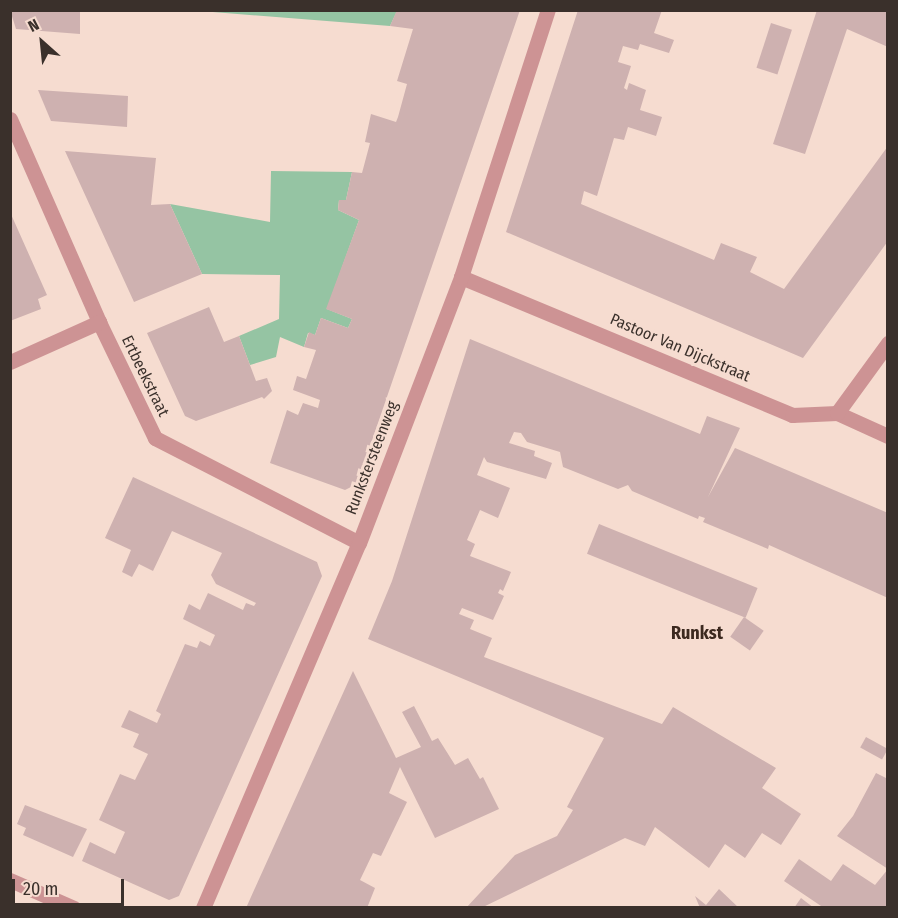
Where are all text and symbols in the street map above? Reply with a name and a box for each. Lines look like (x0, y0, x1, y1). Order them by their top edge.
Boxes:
north arrow (12, 12, 72, 72)
text: N (25, 15, 42, 36)
street label: Pastoor Van Dijckstraat (607, 310, 753, 386)
street label: Ertbeekstraat (117, 332, 173, 420)
street label: Runkstersteenweg (342, 399, 402, 517)
district label: Runkst (671, 622, 723, 644)
scale bar (15, 867, 128, 905)
text: 20 m (23, 878, 58, 900)

